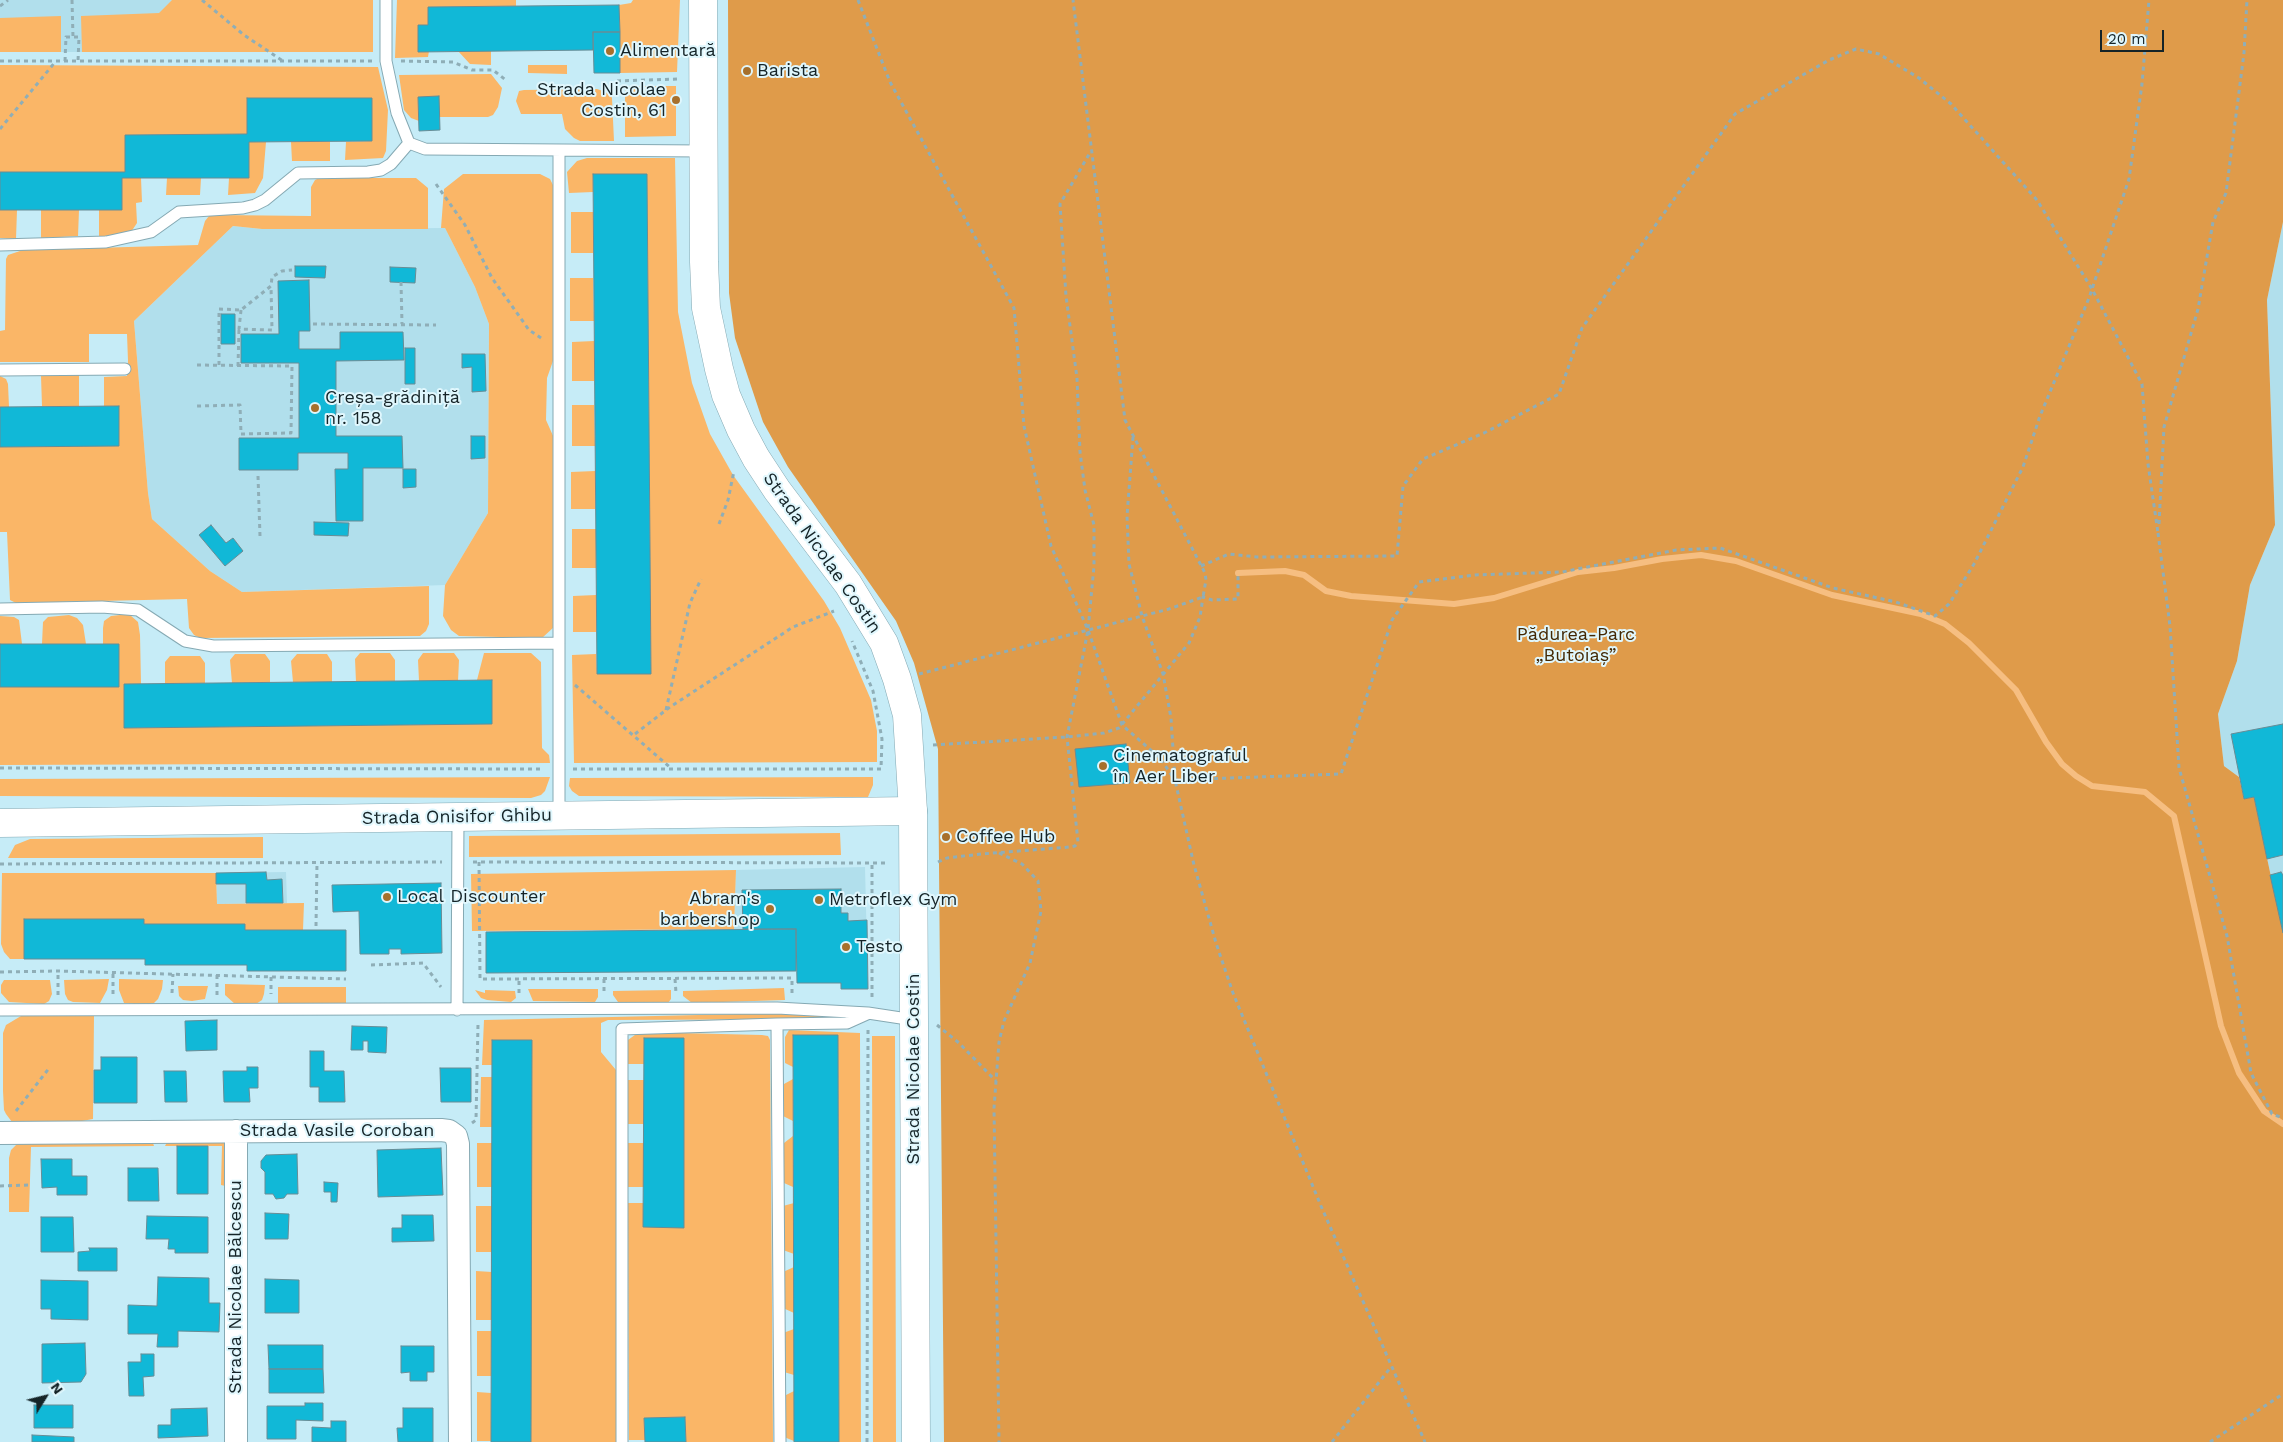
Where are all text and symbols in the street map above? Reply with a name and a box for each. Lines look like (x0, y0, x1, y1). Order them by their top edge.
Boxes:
scale bar (2103, 20, 2167, 52)
text: 20 m (2108, 30, 2146, 48)
place label: Alimentară (620, 40, 716, 62)
marker: Alimentară (604, 45, 616, 57)
place label: Barista (757, 60, 818, 82)
marker: Barista (741, 65, 753, 77)
place label: Strada Nicolae Costin, 61 (537, 79, 666, 122)
marker: Strada Nicolae Costin, 61 (670, 94, 682, 106)
place label: Creșa-grădiniță nr. 158 (325, 387, 460, 429)
marker: Creșa-grădiniță nr. 158 (309, 402, 321, 414)
street label: Strada Nicolae Costin (758, 469, 886, 637)
park label: Pădurea-Parc „Butoiaș” (1517, 624, 1635, 666)
place label: Cinematograful în Aer Liber (1113, 745, 1247, 788)
marker: Cinematograful în Aer Liber (1097, 760, 1109, 772)
street label: Strada Onisifor Ghibu (362, 805, 552, 829)
place label: Coffee Hub (956, 826, 1055, 848)
marker: Coffee Hub (940, 831, 952, 843)
place label: Local Discounter (397, 886, 546, 908)
place label: Abram's barbershop (660, 888, 760, 931)
place label: Metroflex Gym (829, 889, 957, 911)
marker: Local Discounter (381, 891, 393, 903)
marker: Metroflex Gym (813, 894, 825, 906)
marker: Abram's barbershop (764, 903, 776, 915)
place label: Testo (856, 936, 903, 958)
marker: Testo (840, 941, 852, 953)
street label: Strada Nicolae Costin (903, 973, 925, 1165)
street label: Strada Vasile Coroban (240, 1120, 434, 1142)
street label: Strada Nicolae Bălcescu (225, 1180, 247, 1394)
north arrow (20, 1372, 70, 1422)
text: N (48, 1379, 67, 1397)

